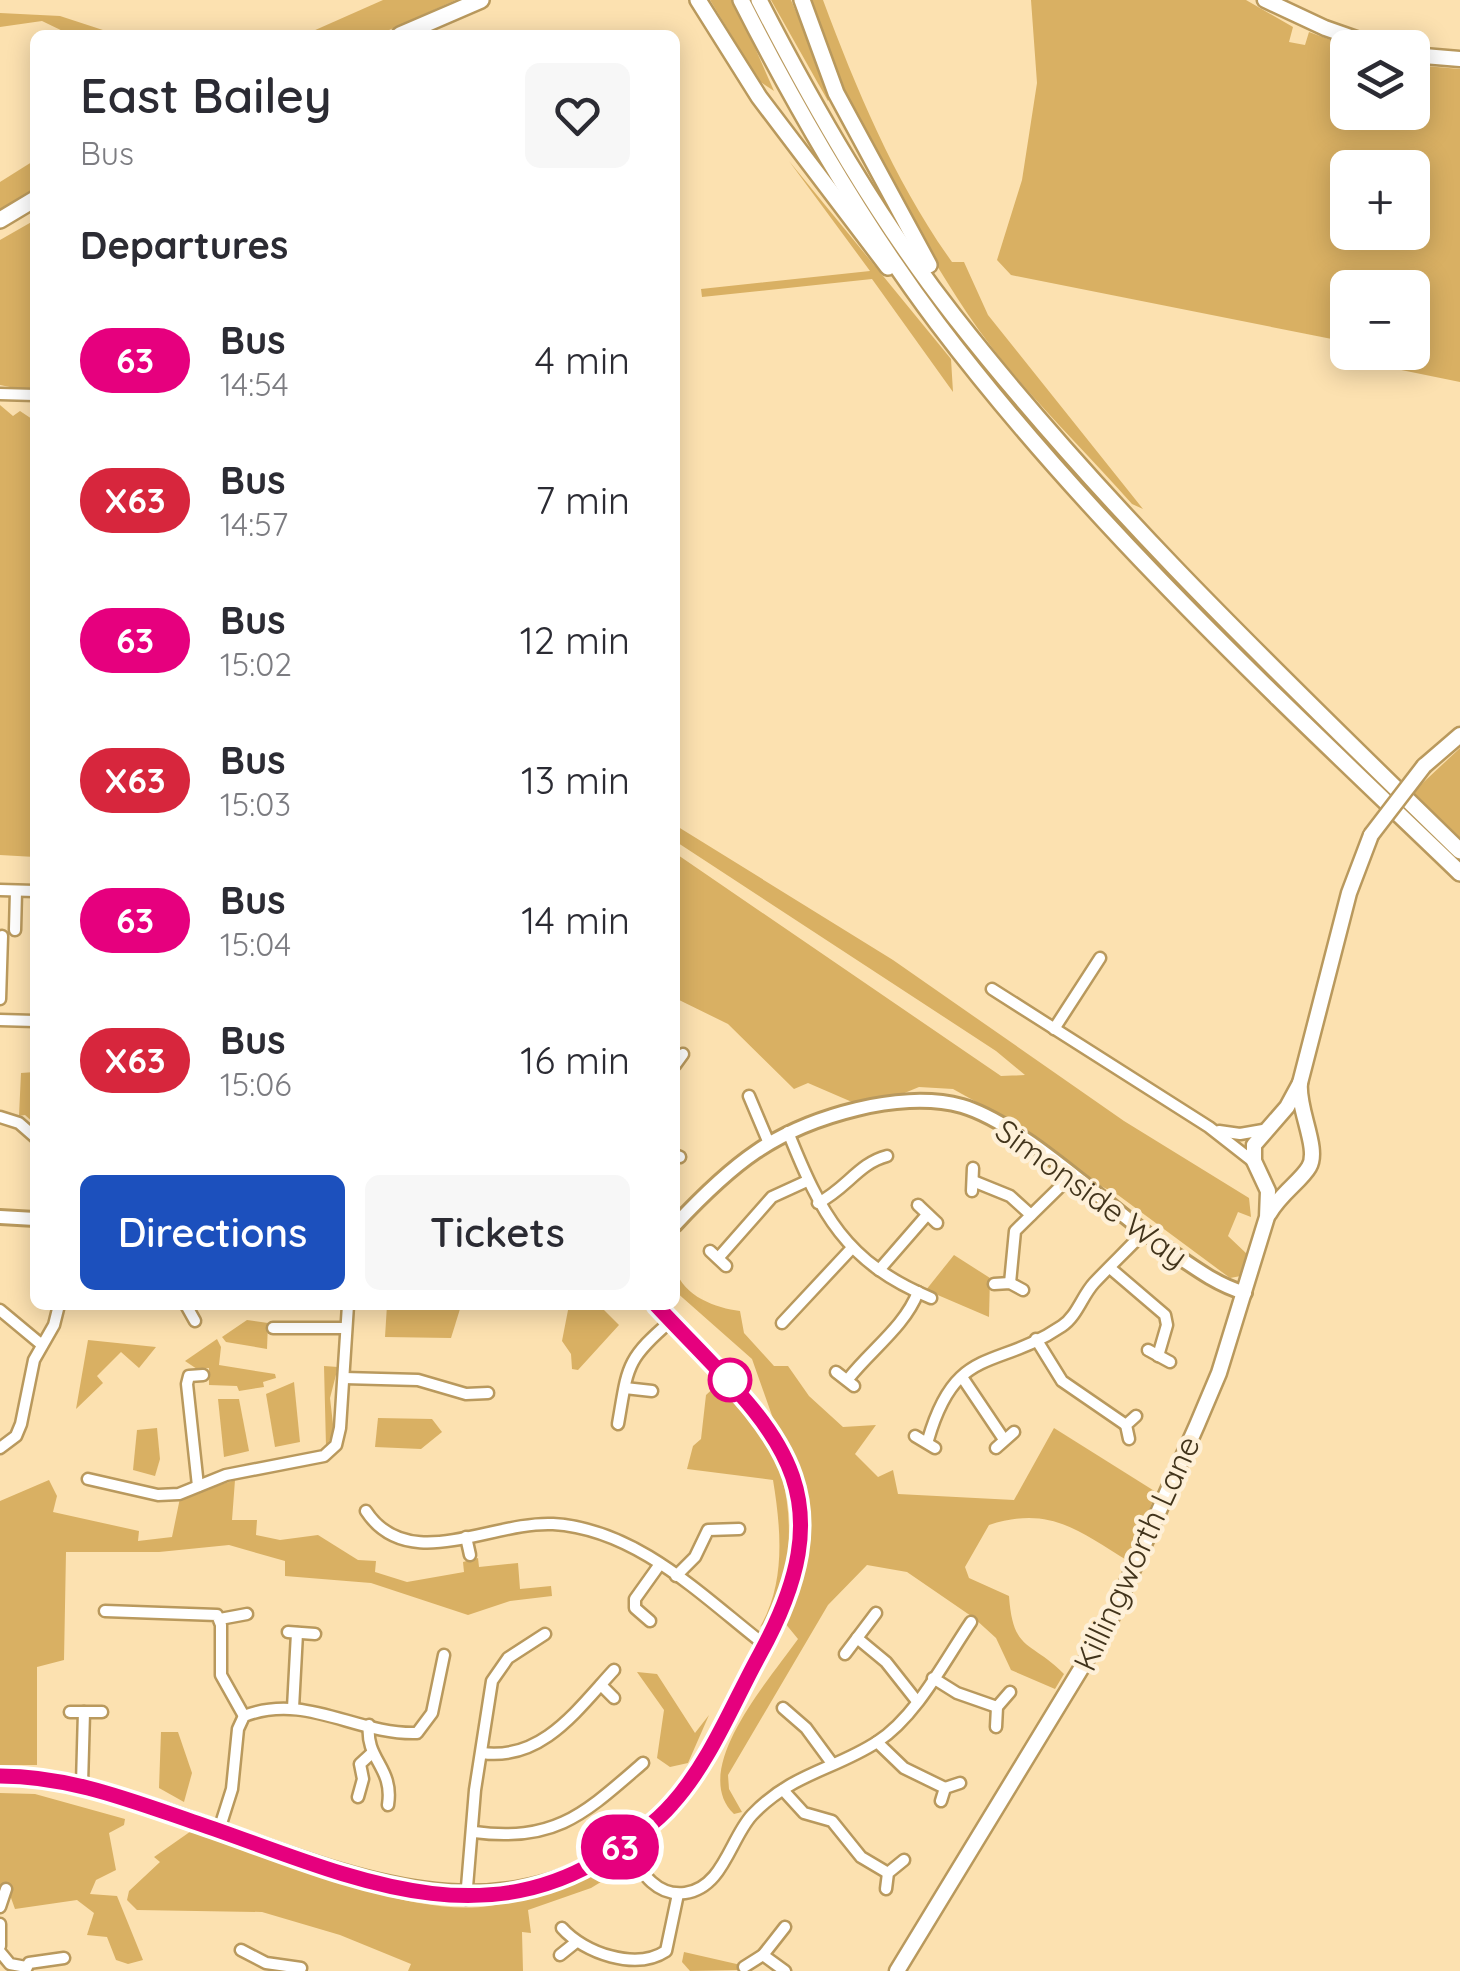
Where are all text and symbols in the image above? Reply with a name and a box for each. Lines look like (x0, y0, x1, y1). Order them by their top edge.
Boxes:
map controls (1330, 30, 1430, 370)
button: layers (1330, 30, 1430, 130)
button: heart (525, 63, 630, 168)
text: East Bailey (80, 65, 332, 125)
text: Bus (80, 133, 134, 173)
button: + (1330, 150, 1430, 250)
text: Departures (80, 221, 288, 269)
button: − (1330, 270, 1430, 370)
text: Bus (220, 316, 286, 364)
text: 4 min (535, 336, 630, 384)
text: 63 (116, 338, 154, 382)
text: 14:54 (220, 364, 289, 404)
text: Bus (220, 456, 286, 504)
text: 7 min (535, 476, 630, 524)
text: X63 (104, 478, 166, 522)
text: 14:57 (220, 504, 288, 544)
text: Bus (220, 596, 286, 644)
text: 12 min (520, 616, 630, 664)
text: 63 (116, 618, 154, 662)
text: 15:02 (220, 644, 292, 684)
text: Bus (220, 736, 286, 784)
text: 13 min (521, 756, 630, 804)
text: X63 (104, 758, 166, 802)
text: 15:03 (220, 784, 291, 824)
text: Bus (220, 876, 286, 924)
text: 14 min (521, 896, 630, 944)
text: 63 (116, 898, 154, 942)
text: 15:04 (220, 924, 291, 964)
text: Bus (220, 1016, 286, 1064)
text: 16 min (520, 1036, 630, 1084)
text: X63 (104, 1038, 166, 1082)
text: 15:06 (220, 1064, 292, 1104)
street label: Simonside Way (988, 1110, 1196, 1276)
button: Directions (80, 1175, 345, 1290)
button: Tickets (365, 1175, 630, 1290)
unlabelled marker (709, 1359, 751, 1401)
street label: Killingworth Lane (1064, 1429, 1208, 1677)
line badge: 63 (575, 1814, 665, 1880)
text: 63 (601, 1825, 639, 1869)

